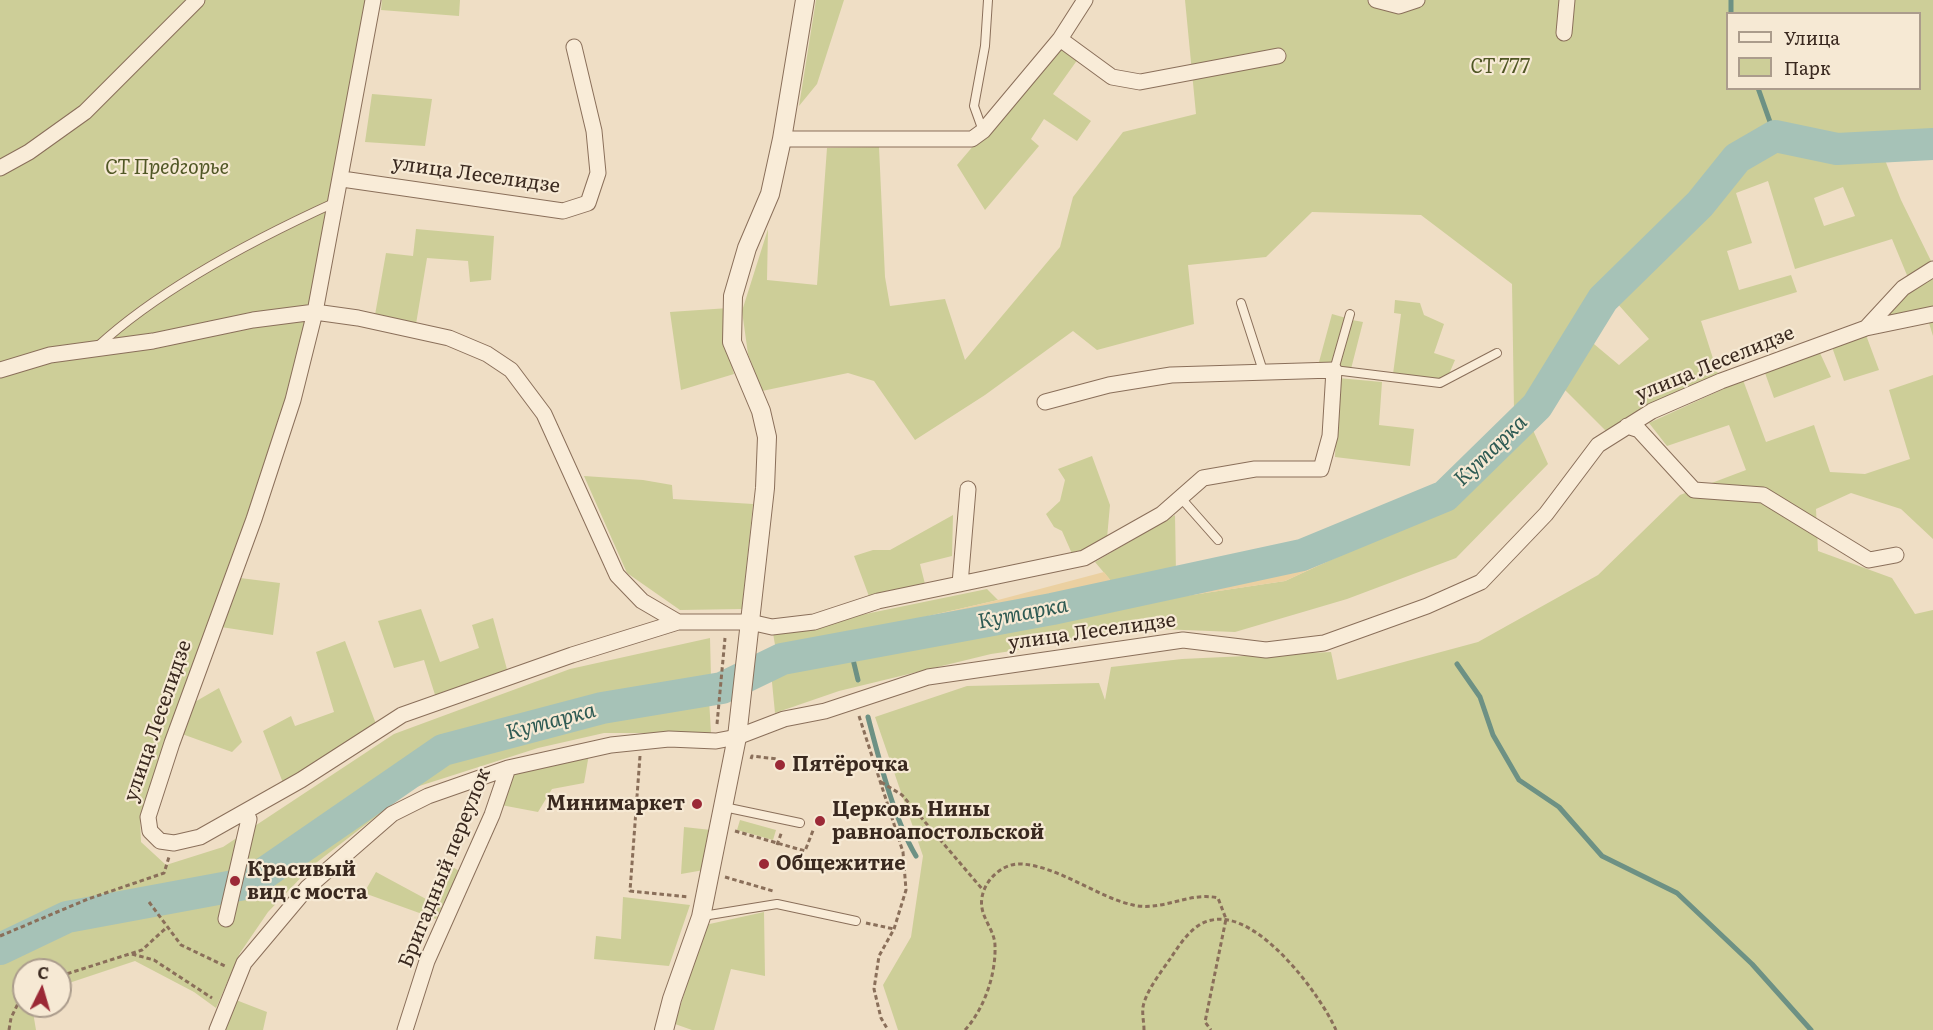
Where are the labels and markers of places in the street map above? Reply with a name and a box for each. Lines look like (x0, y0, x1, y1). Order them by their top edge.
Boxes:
place label: Пятёрочка (792, 753, 909, 777)
marker: Пятёрочка (773, 758, 787, 772)
place label: Минимаркет (546, 792, 685, 816)
marker: Минимаркет (690, 797, 704, 811)
place label: Церковь Нины равноапостольской (832, 798, 1044, 845)
marker: Церковь Нины равноапостольской (813, 814, 827, 828)
place label: Общежитие (776, 852, 906, 876)
marker: Общежитие (757, 857, 771, 871)
place label: Красивый вид с моста (247, 858, 368, 905)
marker: Красивый вид с моста (228, 874, 242, 888)

